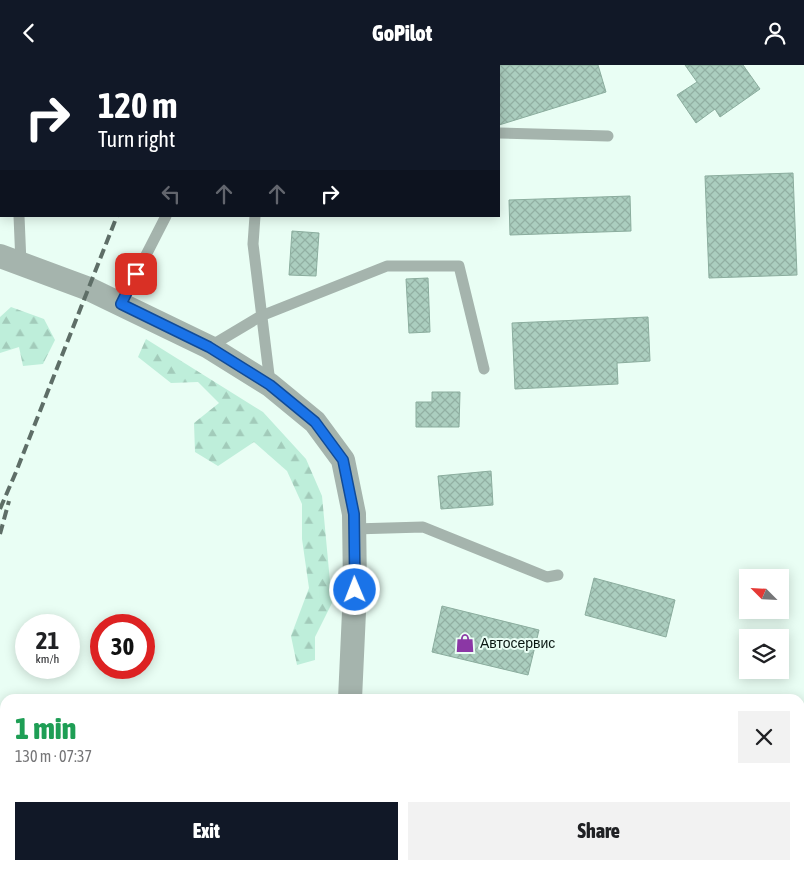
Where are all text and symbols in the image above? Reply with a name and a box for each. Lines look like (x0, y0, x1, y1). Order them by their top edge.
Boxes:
icon: back (15, 19, 43, 47)
icon: person (761, 19, 789, 47)
text: GoPilot (372, 20, 432, 46)
icon: right (15, 85, 80, 150)
text: 120 m (98, 85, 177, 125)
text: Turn right (98, 126, 175, 152)
icon: left (157, 180, 185, 208)
icon: ahead (210, 180, 238, 208)
icon: ahead (263, 180, 291, 208)
icon: right (316, 180, 344, 208)
pin (115, 253, 157, 295)
icon: arrive (122, 260, 150, 288)
position arrow (328, 563, 380, 615)
north arrow (739, 569, 789, 619)
map controls (739, 569, 789, 679)
speed limit sign: 30 (90, 614, 155, 679)
text: 21 (36, 626, 59, 654)
button: layers (739, 629, 789, 679)
shop icon: Автосервис (454, 632, 476, 654)
place label: Автосервис (480, 635, 555, 651)
text: km/h (36, 652, 59, 666)
text: 1 min (15, 711, 76, 745)
button: close (738, 711, 790, 763)
text: 130 m · 07:37 (15, 747, 92, 765)
button: Exit (15, 802, 398, 860)
button: Share (408, 802, 790, 860)

